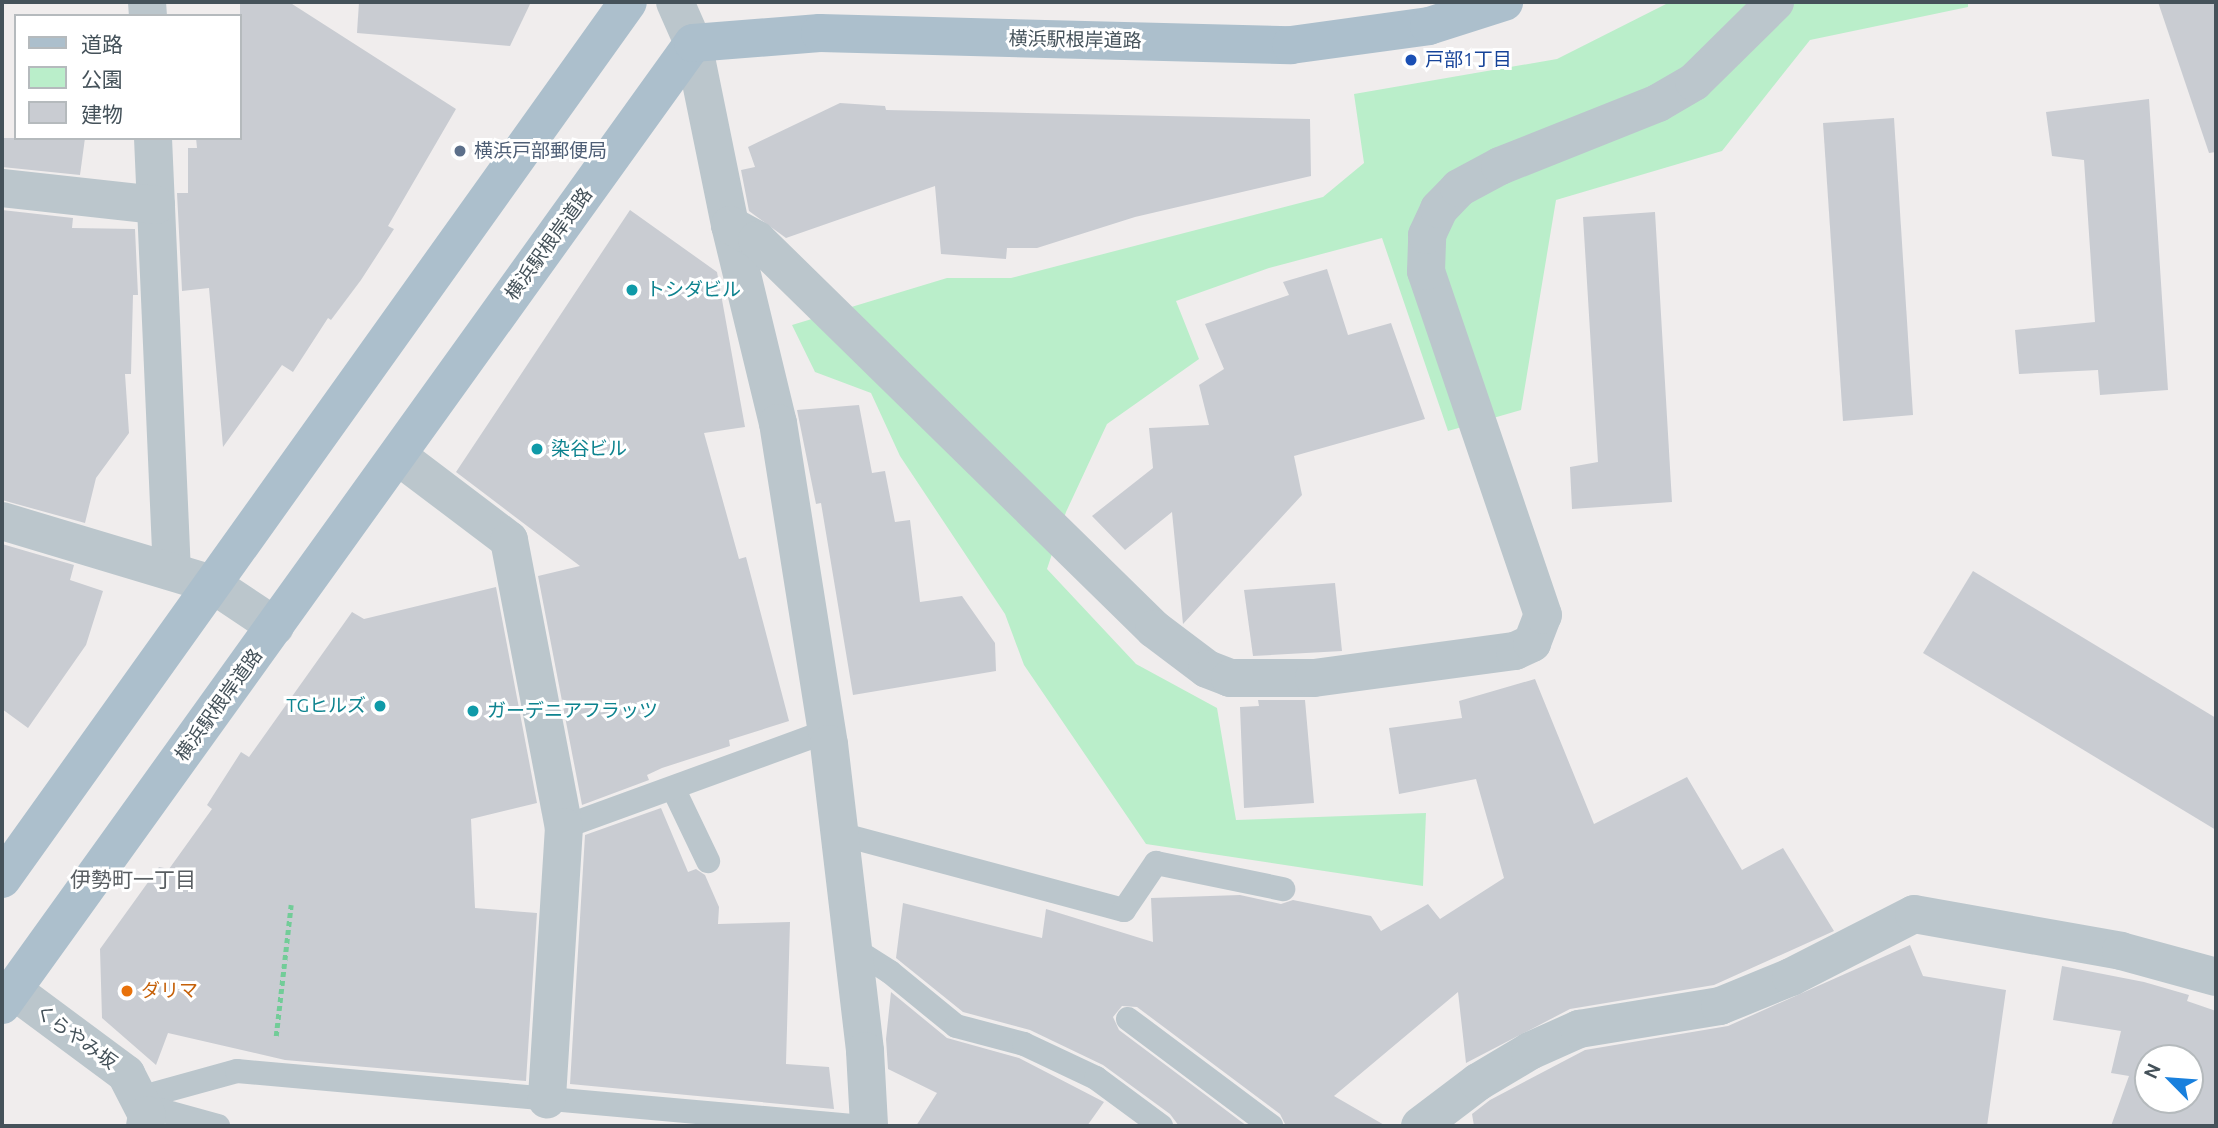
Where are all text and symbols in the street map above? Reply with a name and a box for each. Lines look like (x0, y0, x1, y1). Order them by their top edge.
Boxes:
legend (14, 14, 242, 140)
street label: 横浜駅根岸道路 (1008, 27, 1142, 53)
text: 道路 (81, 32, 123, 56)
place label: 戸部1丁目 (1425, 49, 1512, 71)
marker: 戸部1丁目 (1403, 52, 1419, 68)
text: 公園 (81, 67, 123, 91)
text: 建物 (81, 102, 123, 126)
place label: 横浜戸部郵便局 (474, 140, 607, 162)
marker: 横浜戸部郵便局 (452, 143, 468, 159)
street label: 横浜駅根岸道路 (501, 183, 597, 305)
place label: トシダビル (646, 279, 741, 301)
marker: トシダビル (624, 282, 640, 298)
place label: 染谷ビル (551, 438, 627, 460)
marker: 染谷ビル (529, 441, 545, 457)
street label: 横浜駅根岸道路 (171, 644, 267, 766)
place label: TGヒルズ (286, 695, 366, 717)
marker: TGヒルズ (372, 698, 388, 714)
place label: ガーデニアフラッツ (487, 700, 658, 722)
marker: ガーデニアフラッツ (465, 703, 481, 719)
district label: 伊勢町一丁目 (70, 866, 196, 892)
place label: ダリマ (141, 980, 198, 1002)
marker: ダリマ (119, 983, 135, 999)
street label: くらやみ坂 (31, 1000, 121, 1074)
north arrow (2134, 1044, 2204, 1114)
text: N (2139, 1060, 2165, 1082)

